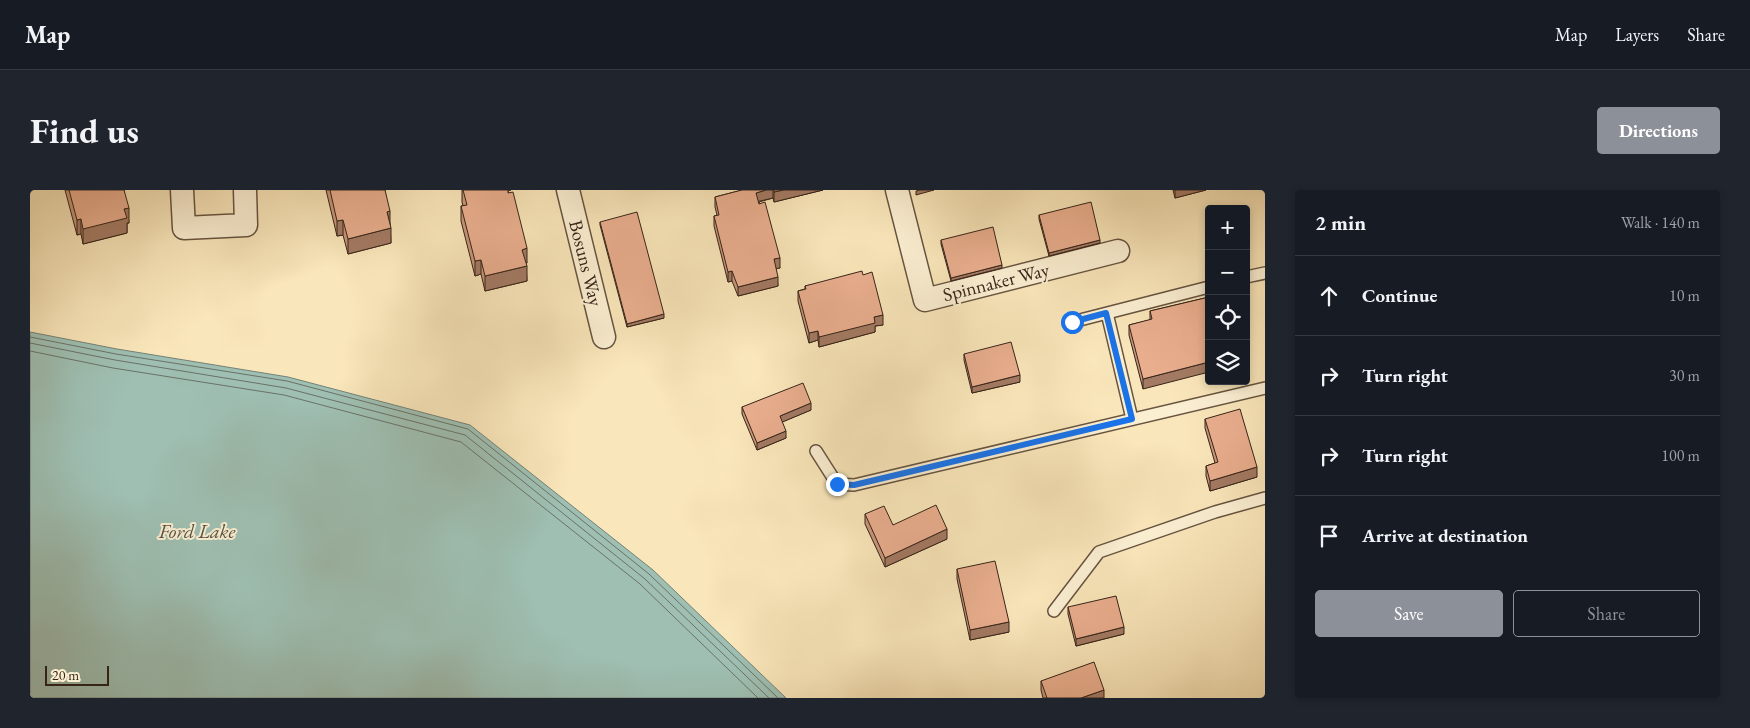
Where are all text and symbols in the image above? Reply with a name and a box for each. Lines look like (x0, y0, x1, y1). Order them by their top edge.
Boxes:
text: Map (25, 19, 70, 50)
text: Map (1555, 23, 1587, 46)
text: Layers (1615, 23, 1659, 46)
text: Share (1687, 23, 1725, 46)
button: Directions (1597, 107, 1720, 154)
text: Find us (30, 108, 139, 153)
map controls (1205, 205, 1250, 385)
button: + (1205, 205, 1250, 250)
text: 2 min (1315, 209, 1366, 236)
text: Walk · 140 m (1621, 212, 1700, 233)
street label: Bosuns Way (563, 217, 609, 309)
button: − (1205, 250, 1250, 295)
street label: Spinnaker Way (940, 257, 1052, 307)
icon: ahead (1315, 282, 1343, 310)
text: Continue (1362, 283, 1437, 308)
text: 10 m (1669, 285, 1700, 306)
button: locate (1205, 295, 1250, 340)
route start (1061, 311, 1084, 334)
button: layers (1205, 340, 1250, 385)
icon: right (1315, 362, 1343, 390)
text: Turn right (1362, 363, 1448, 388)
text: 30 m (1669, 365, 1700, 386)
icon: right (1315, 442, 1343, 470)
text: Turn right (1362, 443, 1448, 468)
text: 100 m (1661, 445, 1700, 466)
route end (826, 473, 849, 496)
water label: Ford Lake (158, 518, 236, 544)
icon: arrive (1315, 522, 1343, 550)
text: Arrive at destination (1362, 523, 1528, 548)
button: Save (1315, 590, 1503, 637)
button: Share (1513, 590, 1700, 637)
scale bar (45, 663, 109, 686)
text: 20 m (52, 666, 79, 684)

